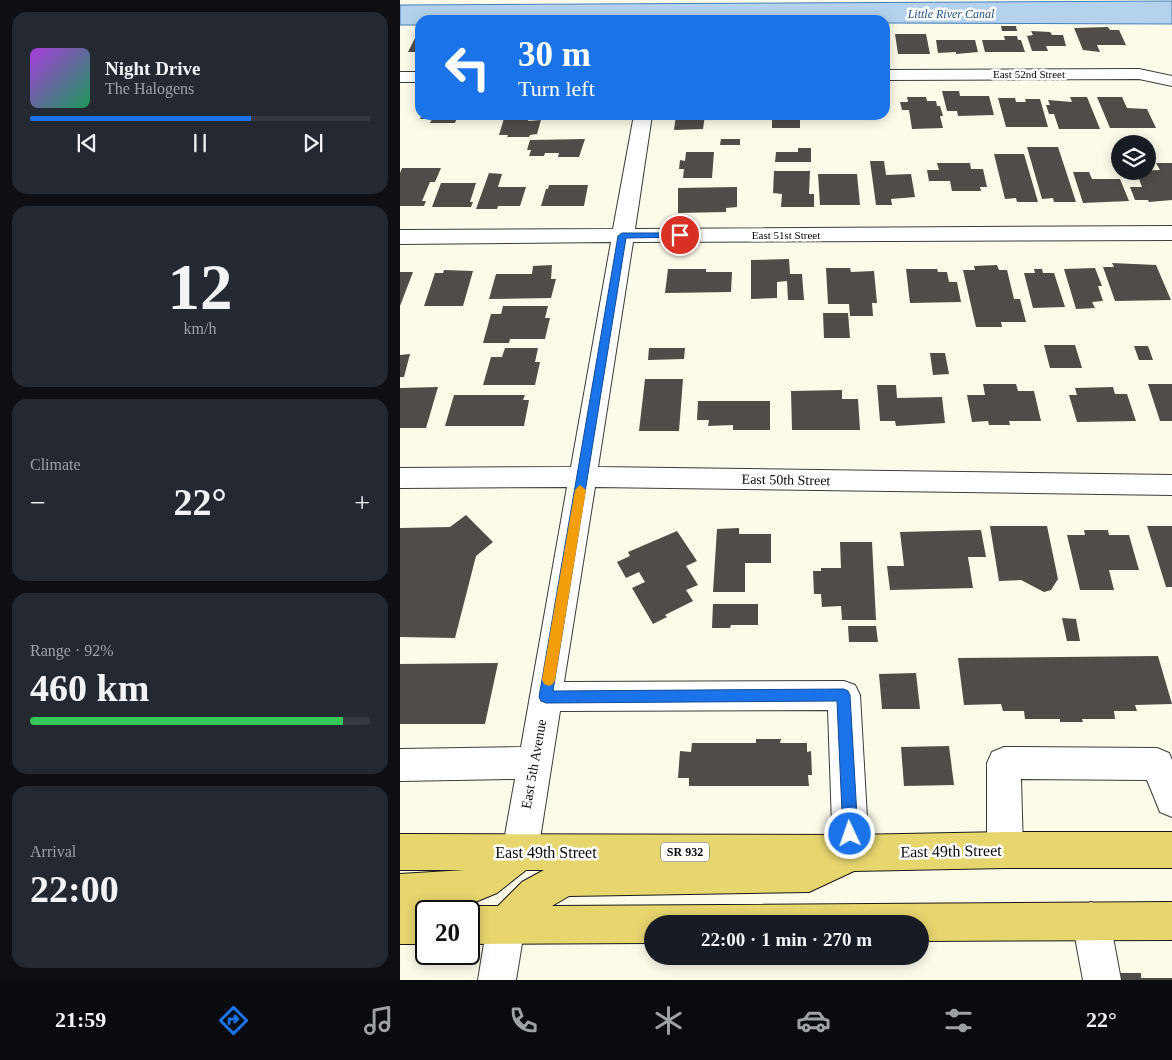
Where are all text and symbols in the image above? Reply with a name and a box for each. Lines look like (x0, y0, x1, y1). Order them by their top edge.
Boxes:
water label: Little River Canal (907, 7, 995, 21)
icon: left (435, 35, 500, 100)
text: 30 m (518, 35, 591, 74)
text: Night Drive (105, 58, 201, 79)
street label: East 52nd Street (993, 68, 1065, 80)
text: Turn left (518, 76, 595, 101)
text: The Halogens (105, 80, 194, 97)
icon: previous (73, 129, 101, 157)
icon: pause (186, 129, 214, 157)
icon: next (299, 129, 327, 157)
map controls (1111, 135, 1156, 180)
button: layers (1111, 135, 1156, 180)
pin (659, 214, 701, 256)
icon: arrive (666, 221, 694, 249)
street label: East 51st Street (752, 229, 820, 241)
text: 12 (168, 251, 233, 323)
text: km/h (184, 320, 216, 337)
text: Climate (30, 456, 81, 473)
street label: East 50th Street (742, 472, 831, 488)
text: 22° (173, 481, 227, 523)
text: − (30, 487, 46, 518)
text: + (354, 487, 370, 518)
text: Range · 92% (30, 642, 114, 659)
text: 460 km (30, 667, 149, 709)
street label: East 5th Avenue (519, 718, 549, 810)
position arrow (823, 807, 875, 859)
road number: SR 932 (661, 842, 709, 862)
street label: East 49th Street (900, 842, 1002, 860)
text: Arrival (30, 843, 76, 860)
street label: East 49th Street (495, 844, 597, 861)
text: 22:00 (30, 868, 119, 910)
speed limit sign: 20 (415, 900, 480, 965)
text: 22:00 · 1 min · 270 m (701, 929, 872, 950)
icon: directions (216, 1003, 251, 1038)
icon: music (361, 1003, 396, 1038)
icon: phone (506, 1003, 541, 1038)
icon: climate (651, 1003, 686, 1038)
icon: car (796, 1003, 831, 1038)
icon: filters (941, 1003, 976, 1038)
text: 21:59 (55, 1007, 106, 1032)
text: 22° (1086, 1007, 1117, 1032)

